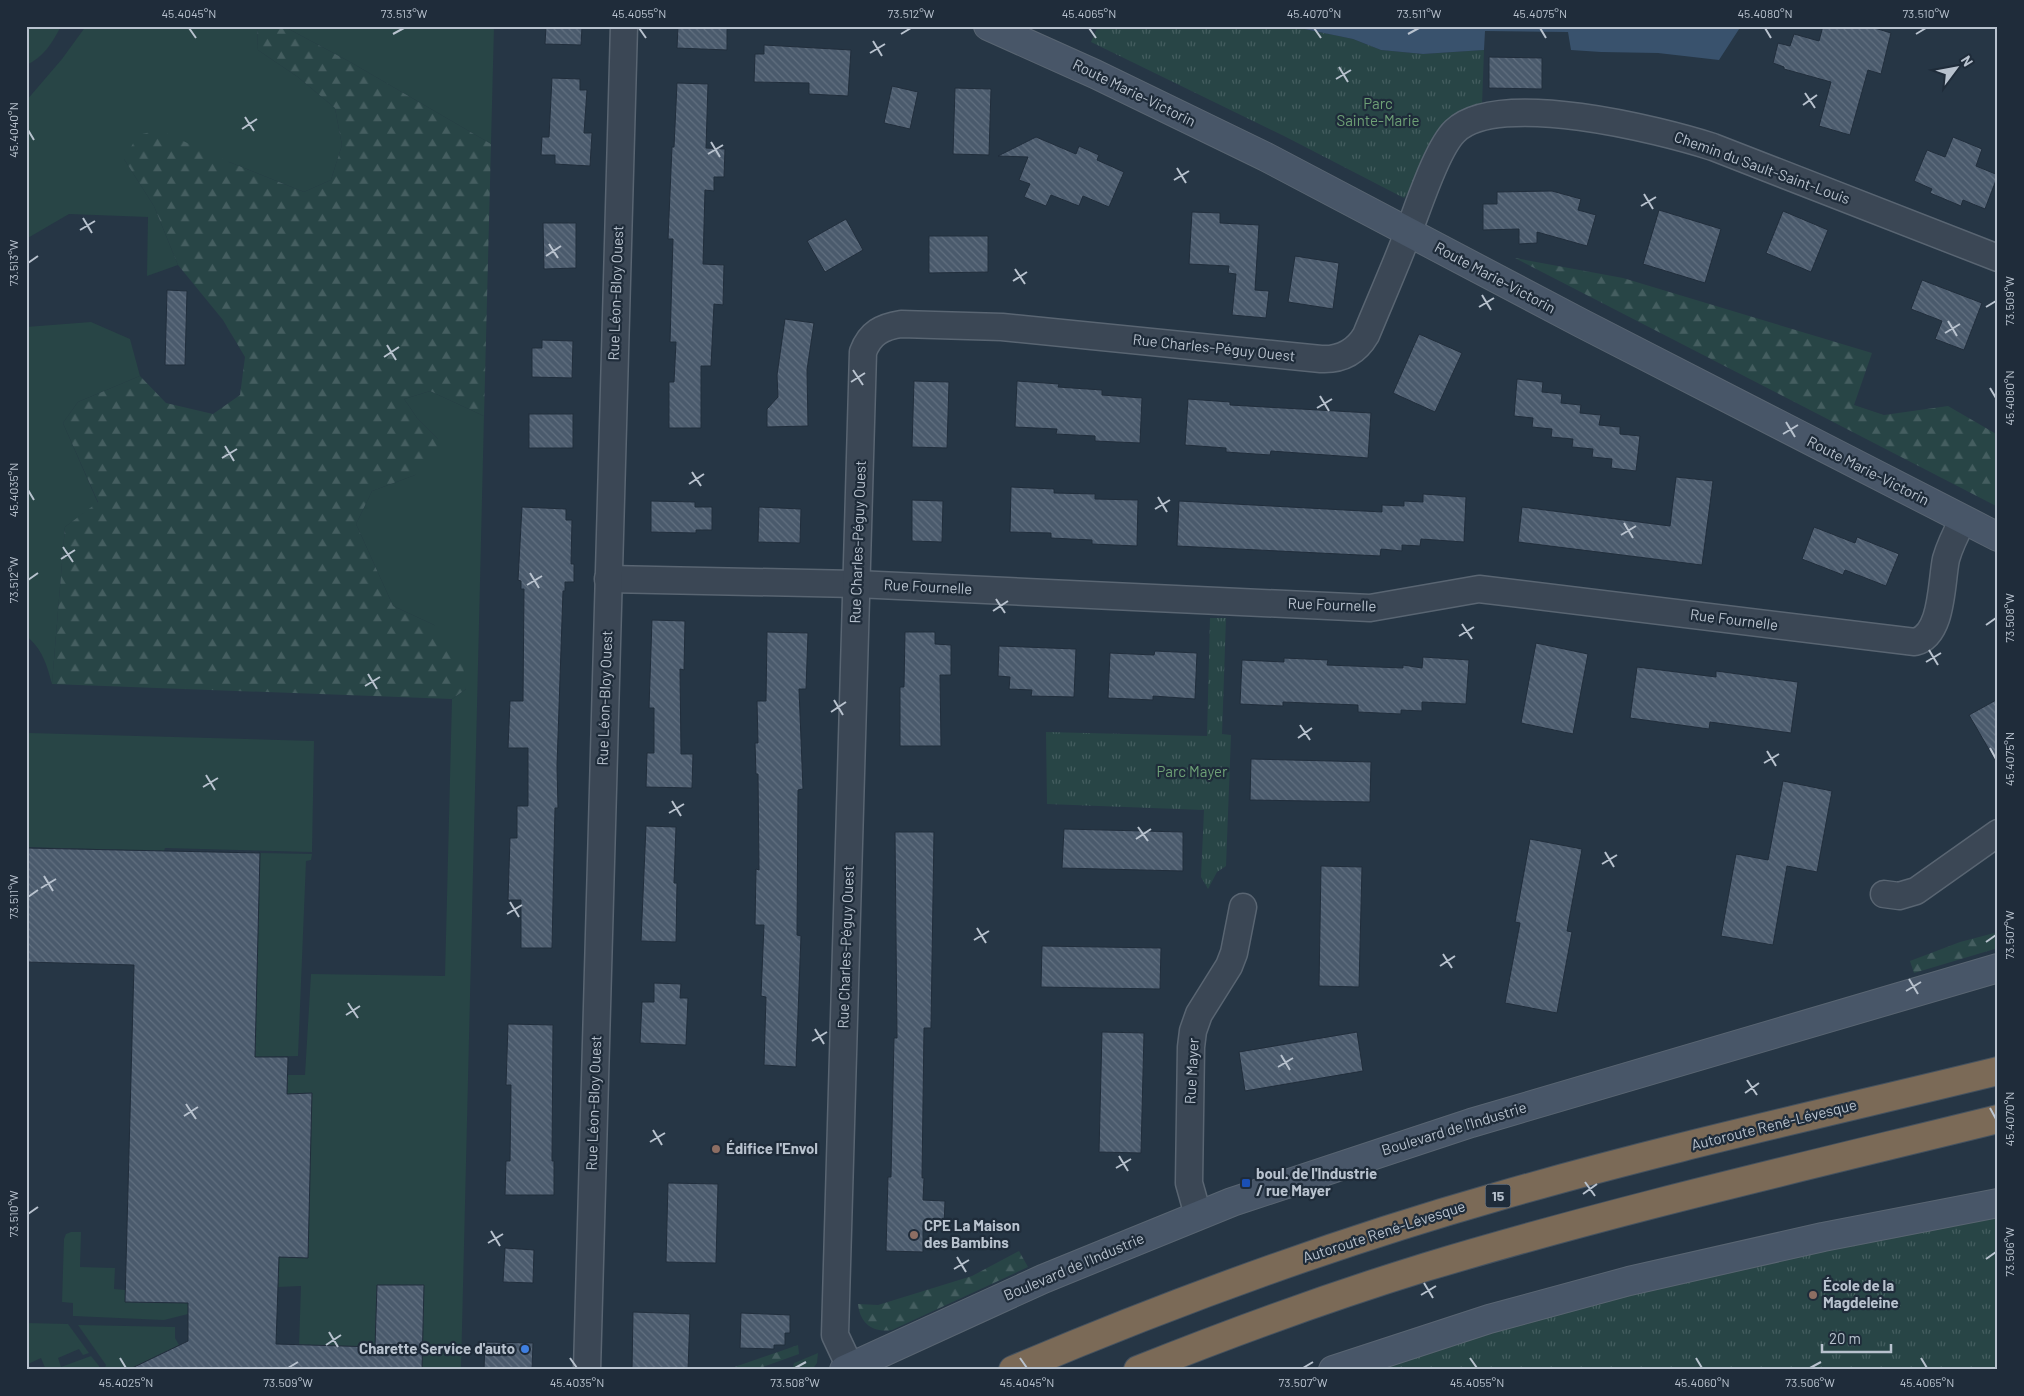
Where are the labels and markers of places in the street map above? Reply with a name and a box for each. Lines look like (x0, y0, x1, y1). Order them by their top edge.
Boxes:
place label: Édifice l'Envol (726, 1139, 818, 1157)
marker: Édifice l'Envol (710, 1143, 722, 1155)
place label: boul. de l'Industrie / rue Mayer (1256, 1164, 1377, 1199)
marker: boul. de l'Industrie / rue Mayer (1240, 1177, 1252, 1189)
place label: CPE La Maison des Bambins (924, 1216, 1020, 1251)
marker: CPE La Maison des Bambins (908, 1229, 920, 1241)
place label: École de la Magdeleine (1823, 1276, 1899, 1311)
marker: École de la Magdeleine (1807, 1289, 1819, 1301)
place label: Charette Service d'auto (359, 1339, 515, 1357)
marker: Charette Service d'auto (519, 1343, 531, 1355)

